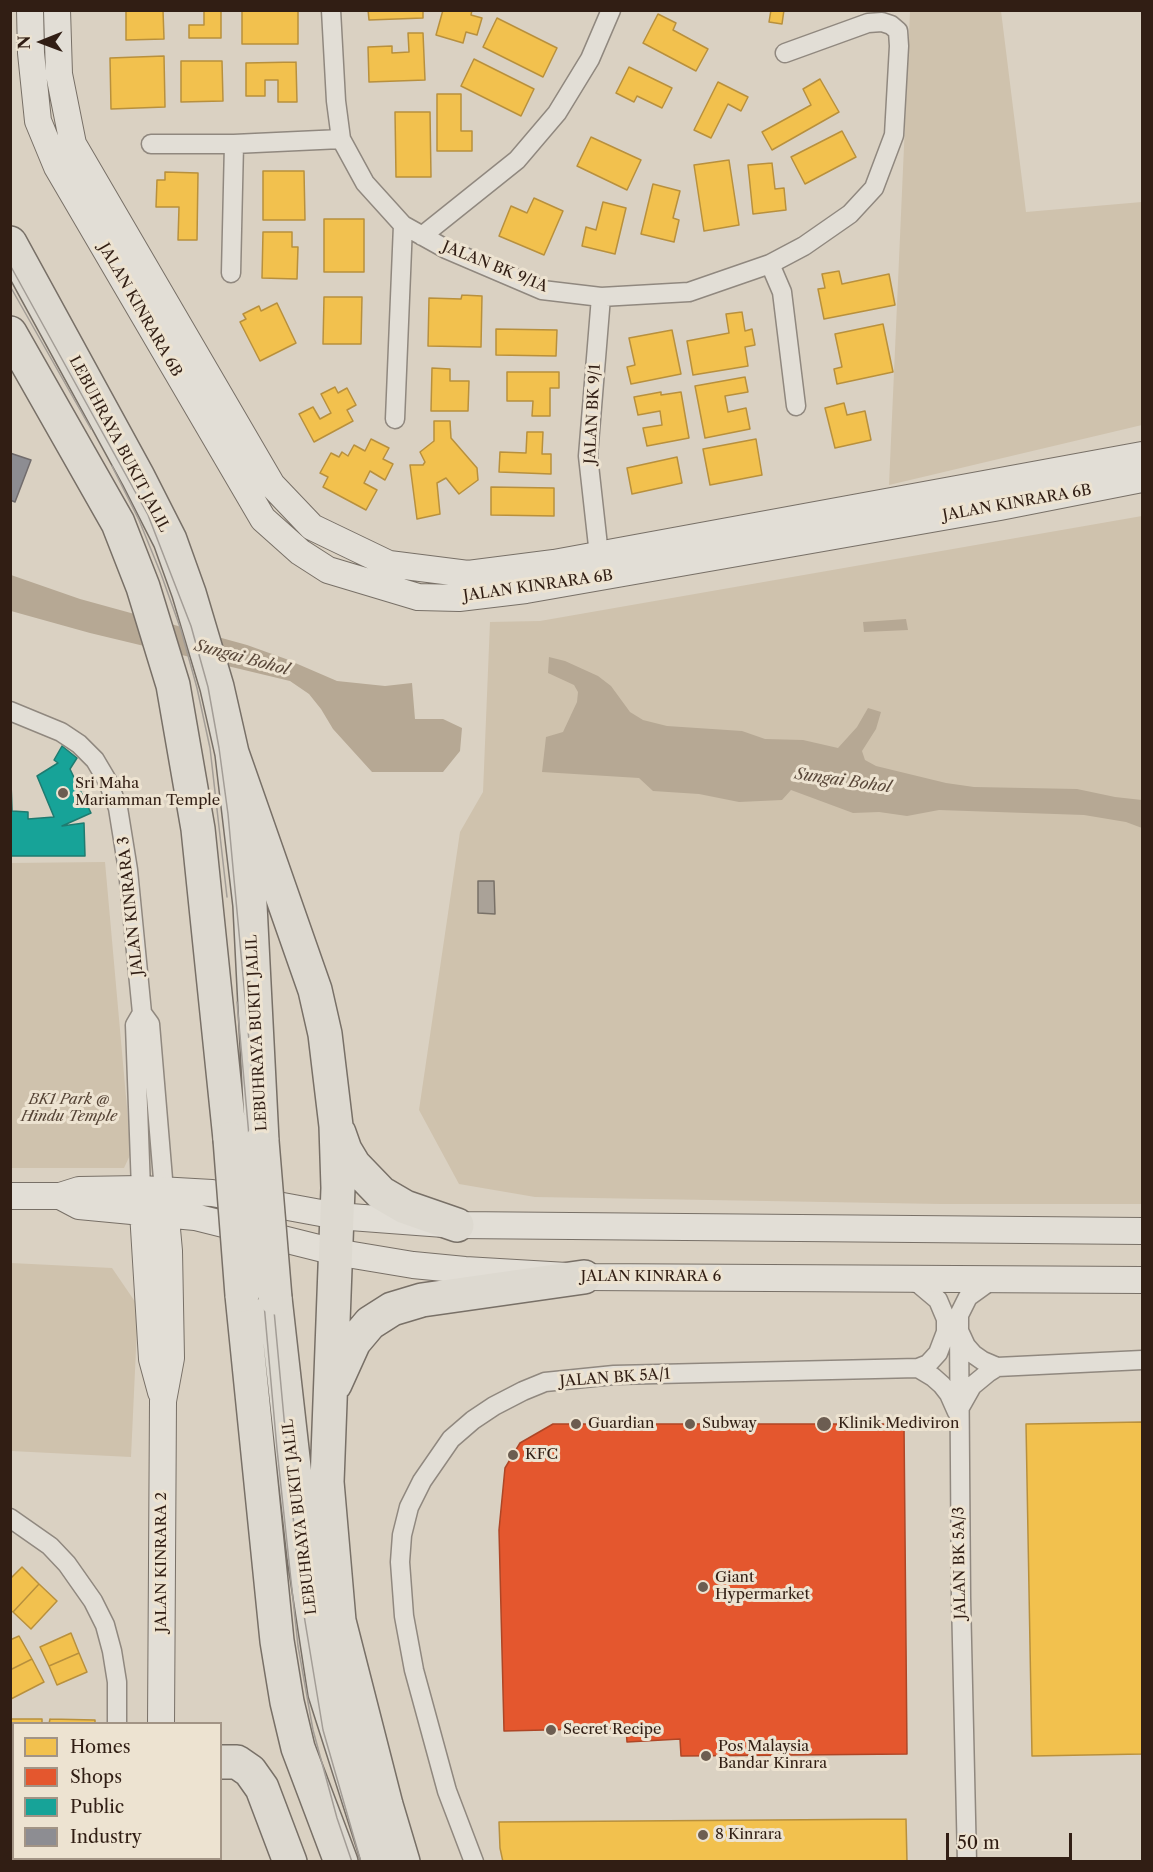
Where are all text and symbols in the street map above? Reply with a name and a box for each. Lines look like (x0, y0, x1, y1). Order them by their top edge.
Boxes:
north arrow (12, 12, 72, 72)
text: N (14, 35, 34, 49)
street label: JALAN BK 9/1A (440, 238, 550, 296)
street label: JALAN KINRARA 6B (94, 240, 186, 380)
street label: LEBUHRAYA BUKIT JALIL (65, 353, 173, 535)
street label: JALAN BK 9/1 (581, 364, 605, 464)
street label: JALAN KINRARA 6B (941, 481, 1093, 525)
street label: JALAN KINRARA 6B (462, 567, 614, 605)
water label: Sungai Bohol (193, 636, 291, 680)
water label: Sungai Bohol (793, 765, 893, 797)
place label: Sri Maha Mariamman Temple (75, 775, 220, 810)
marker: Sri Maha Mariamman Temple (56, 786, 70, 800)
street label: JALAN KINRARA 3 (115, 835, 147, 977)
street label: LEBUHRAYA BUKIT JALIL (243, 934, 271, 1132)
park label: BK1 Park @ Hindu Temple (21, 1091, 117, 1126)
street label: JALAN KINRARA 6 (581, 1268, 721, 1286)
street label: JALAN BK 5A/1 (559, 1365, 671, 1391)
place label: Guardian (588, 1415, 654, 1433)
place label: Subway (702, 1415, 757, 1433)
marker: Klinik Mediviron (815, 1415, 833, 1433)
place label: Klinik Mediviron (838, 1415, 959, 1433)
marker: Guardian (569, 1417, 583, 1431)
marker: Subway (683, 1417, 697, 1431)
street label: LEBUHRAYA BUKIT JALIL (279, 1418, 321, 1616)
place label: KFC (525, 1446, 558, 1464)
marker: KFC (506, 1448, 520, 1462)
street label: JALAN KINRARA 2 (153, 1492, 171, 1632)
street label: JALAN BK 5A/3 (950, 1506, 970, 1620)
place label: Giant Hypermarket (715, 1569, 810, 1604)
marker: Giant Hypermarket (696, 1580, 710, 1594)
place label: Secret Recipe (563, 1721, 661, 1739)
legend (12, 1722, 222, 1860)
marker: Secret Recipe (544, 1723, 558, 1737)
text: Homes (70, 1736, 131, 1758)
place label: Pos Malaysia Bandar Kinrara (718, 1738, 827, 1773)
marker: Pos Malaysia Bandar Kinrara (699, 1749, 713, 1763)
text: Shops (70, 1766, 122, 1788)
text: Public (70, 1796, 124, 1818)
scale bar (949, 1821, 1075, 1859)
text: Industry (70, 1826, 142, 1848)
place label: 8 Kinrara (715, 1826, 782, 1844)
marker: 8 Kinrara (696, 1828, 710, 1842)
text: 50 m (957, 1832, 1000, 1854)

